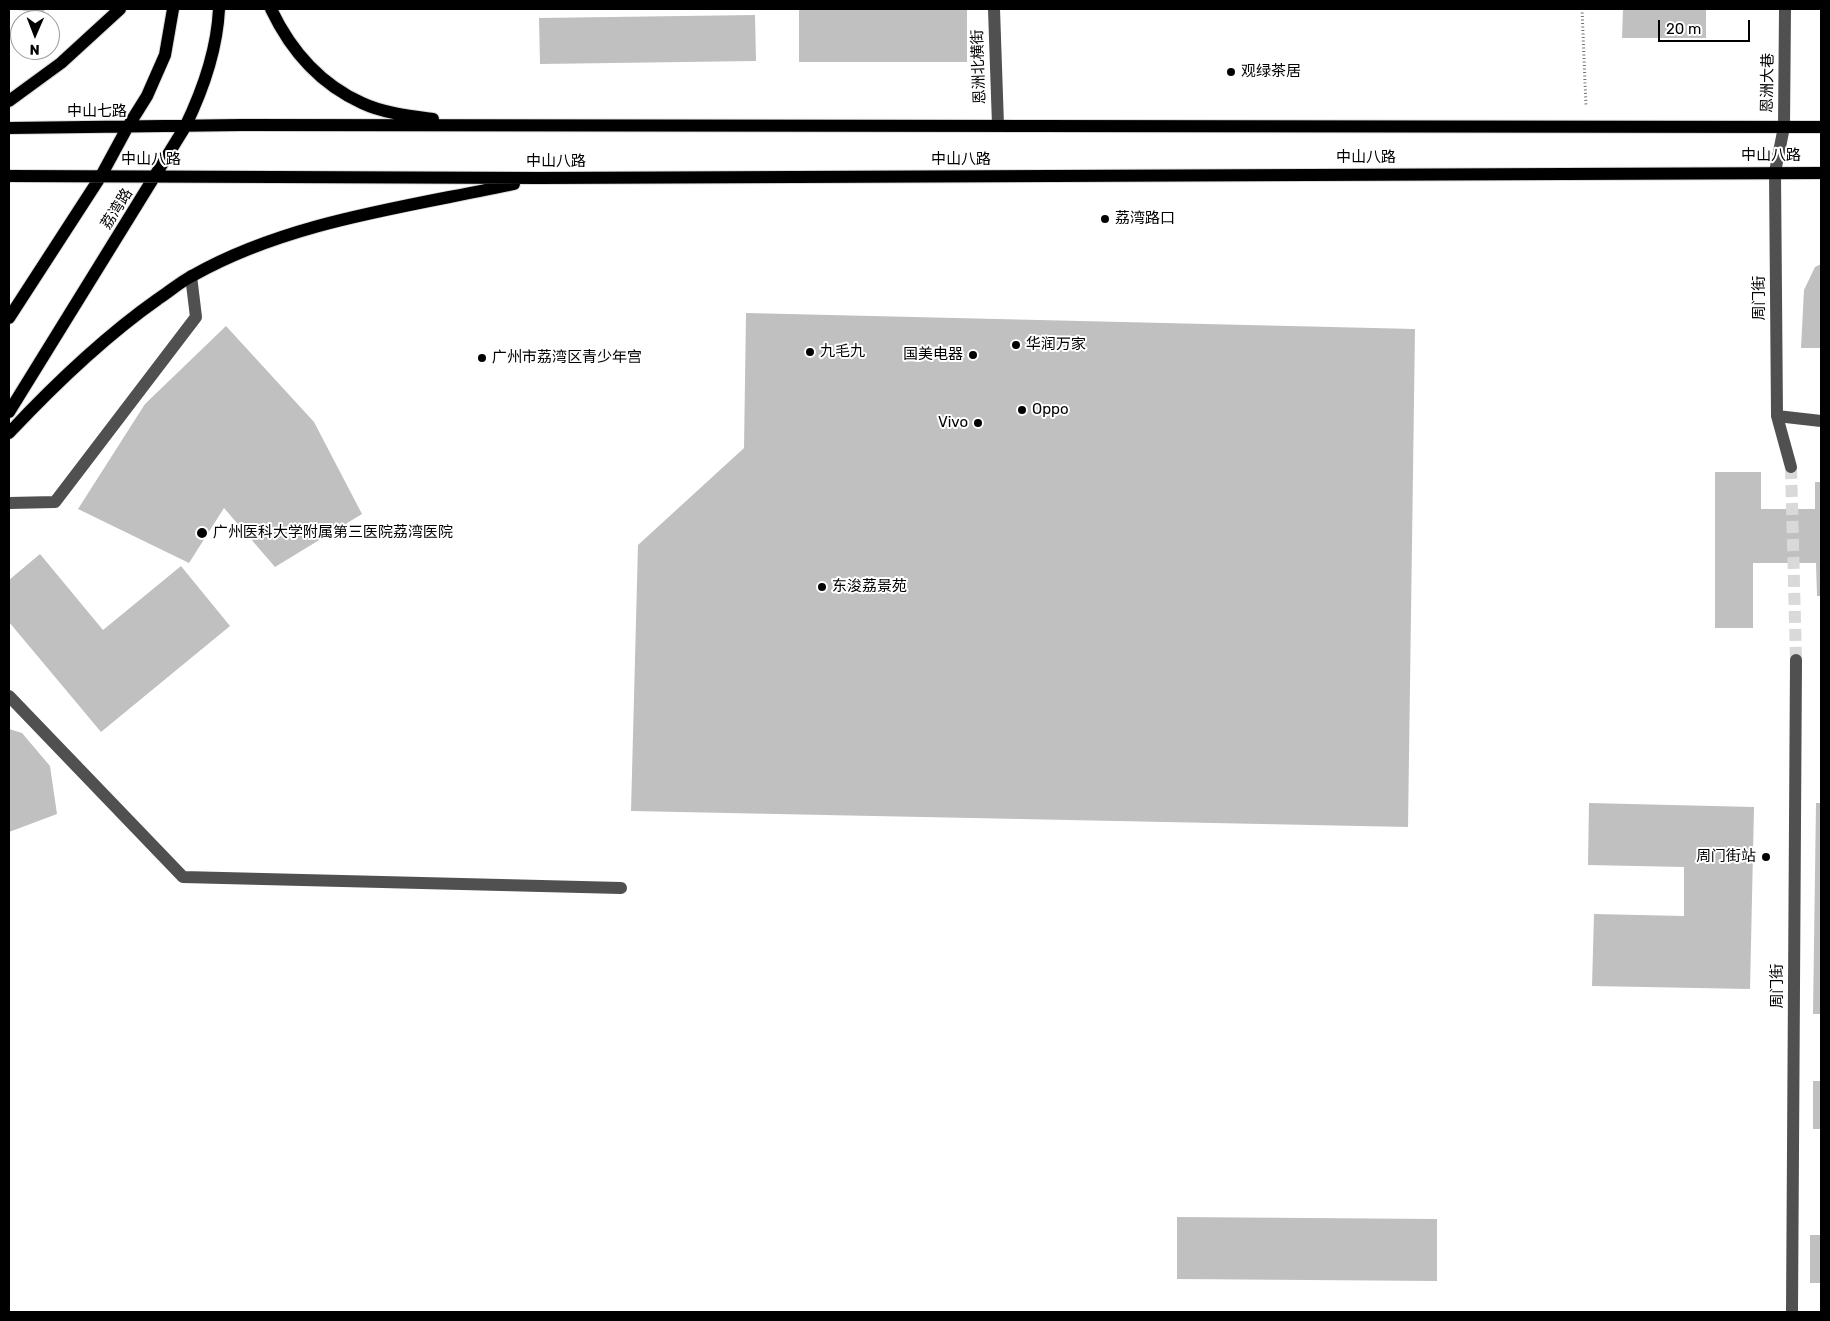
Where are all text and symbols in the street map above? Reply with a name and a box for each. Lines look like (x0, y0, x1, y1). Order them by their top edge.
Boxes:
north arrow (10, 10, 60, 60)
scale bar (1660, 10, 1752, 42)
text: 20 m (1666, 20, 1701, 38)
street label: 恩洲北横街 (969, 29, 989, 105)
text: N (30, 41, 40, 58)
street label: 恩洲大巷 (1758, 53, 1778, 113)
place label: 观绿茶居 (1241, 63, 1301, 81)
marker: 观绿茶居 (1225, 66, 1237, 78)
street label: 中山七路 (67, 103, 127, 121)
street label: 中山八路 (1741, 147, 1801, 165)
street label: 中山八路 (1336, 149, 1396, 167)
street label: 中山八路 (121, 151, 181, 169)
street label: 中山八路 (931, 151, 991, 169)
street label: 中山八路 (526, 153, 586, 171)
street label: 荔湾路 (97, 185, 137, 233)
place label: 荔湾路口 (1115, 210, 1175, 228)
marker: 荔湾路口 (1099, 213, 1111, 225)
street label: 周门街 (1751, 276, 1769, 320)
place label: 华润万家 (1026, 336, 1086, 354)
marker: 华润万家 (1010, 339, 1022, 351)
place label: 九毛九 (820, 343, 865, 361)
marker: 九毛九 (804, 346, 816, 358)
place label: 国美电器 (903, 346, 963, 364)
place label: 广州市荔湾区青少年宫 (492, 349, 642, 367)
marker: 国美电器 (967, 349, 979, 361)
marker: 广州市荔湾区青少年宫 (476, 352, 488, 364)
place label: Oppo (1032, 401, 1069, 419)
marker: Oppo (1016, 404, 1028, 416)
place label: Vivo (938, 414, 968, 432)
marker: Vivo (972, 417, 984, 429)
place label: 广州医科大学附属第三医院荔湾医院 (213, 524, 453, 542)
marker: 广州医科大学附属第三医院荔湾医院 (195, 526, 209, 540)
place label: 东浚荔景苑 (832, 578, 907, 596)
marker: 东浚荔景苑 (816, 581, 828, 593)
place label: 周门街站 (1696, 848, 1756, 866)
marker: 周门街站 (1760, 851, 1772, 863)
street label: 周门街 (1769, 964, 1787, 1008)

